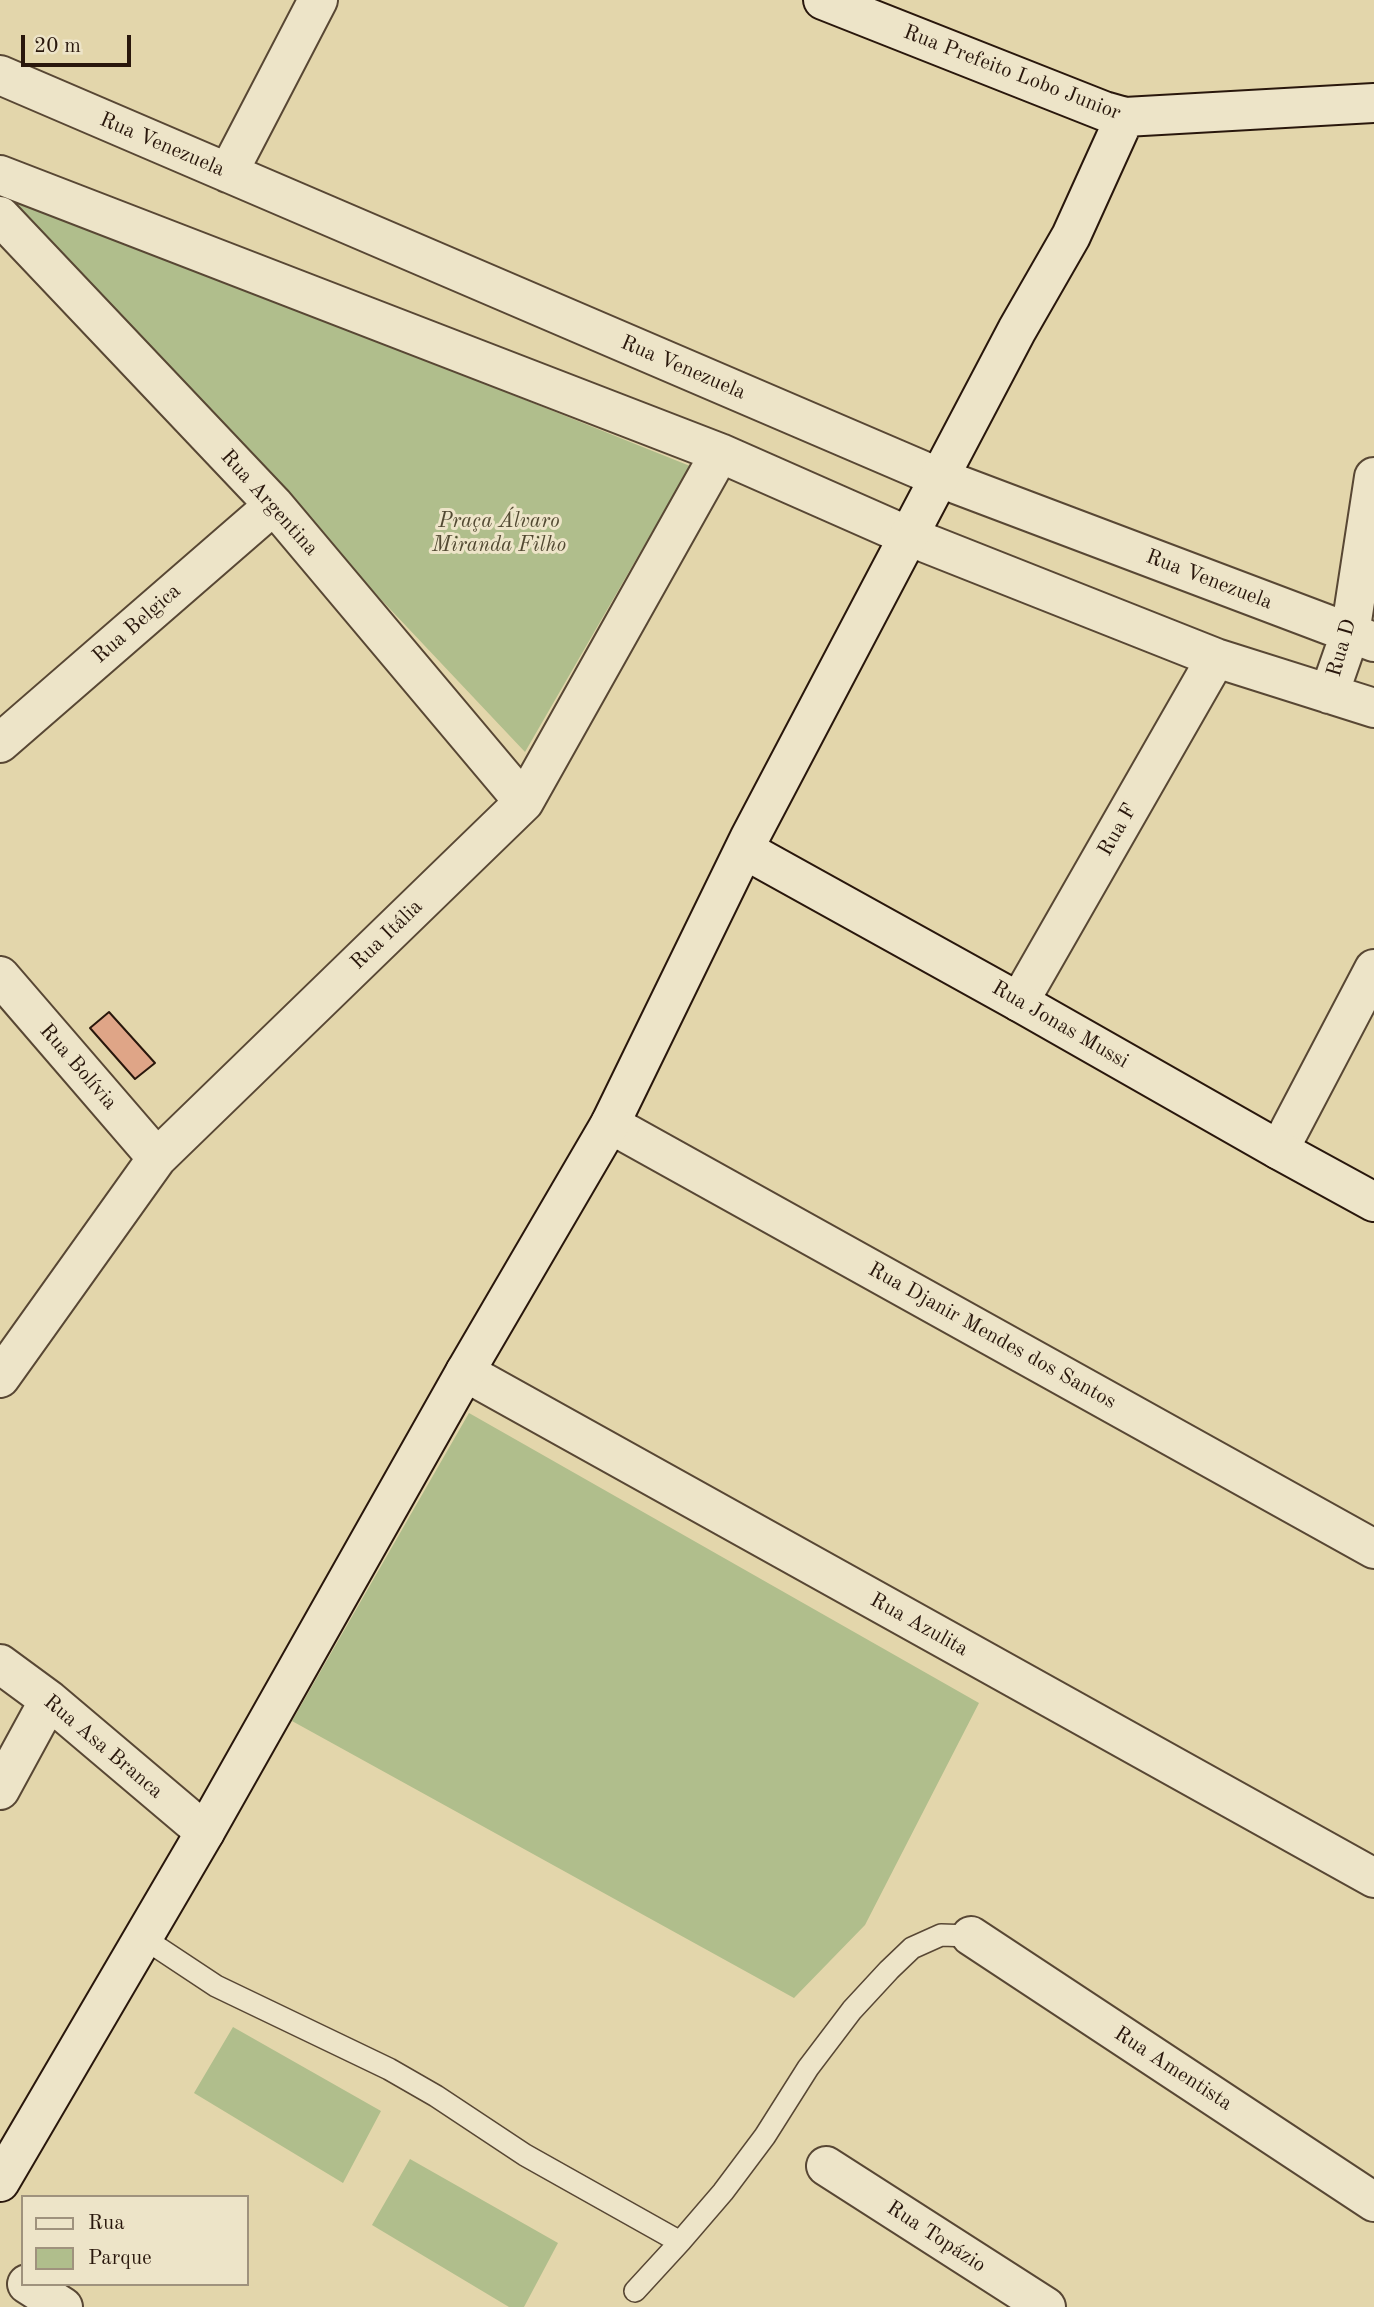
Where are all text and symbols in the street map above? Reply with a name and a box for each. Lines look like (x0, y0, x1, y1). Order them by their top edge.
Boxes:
street label: Rua Prefeito Lobo Junior (900, 20, 1124, 126)
scale bar (24, 21, 135, 65)
text: 20 m (34, 36, 81, 57)
street label: Rua Venezuela (96, 107, 228, 183)
street label: Rua Venezuela (617, 330, 749, 406)
street label: Rua Argentina (215, 445, 323, 561)
park label: Praça Álvaro Miranda Filho (432, 508, 566, 558)
street label: Rua Venezuela (1142, 544, 1276, 616)
street label: Rua Belgica (88, 579, 186, 669)
street label: Rua D (1322, 616, 1362, 680)
street label: Rua F (1093, 799, 1143, 861)
street label: Rua Itália (346, 895, 428, 975)
street label: Rua Jonas Mussi (987, 976, 1133, 1074)
street label: Rua Bolívia (34, 1019, 122, 1115)
street label: Rua Djanir Mendes dos Santos (864, 1257, 1120, 1415)
street label: Rua Azulita (866, 1588, 972, 1662)
street label: Rua Asa Branca (38, 1690, 168, 1804)
street label: Rua Amentista (1109, 2021, 1237, 2117)
legend (21, 2195, 248, 2286)
street label: Rua Topázio (882, 2196, 990, 2278)
text: Rua (88, 2213, 125, 2234)
text: Parque (88, 2248, 152, 2269)

